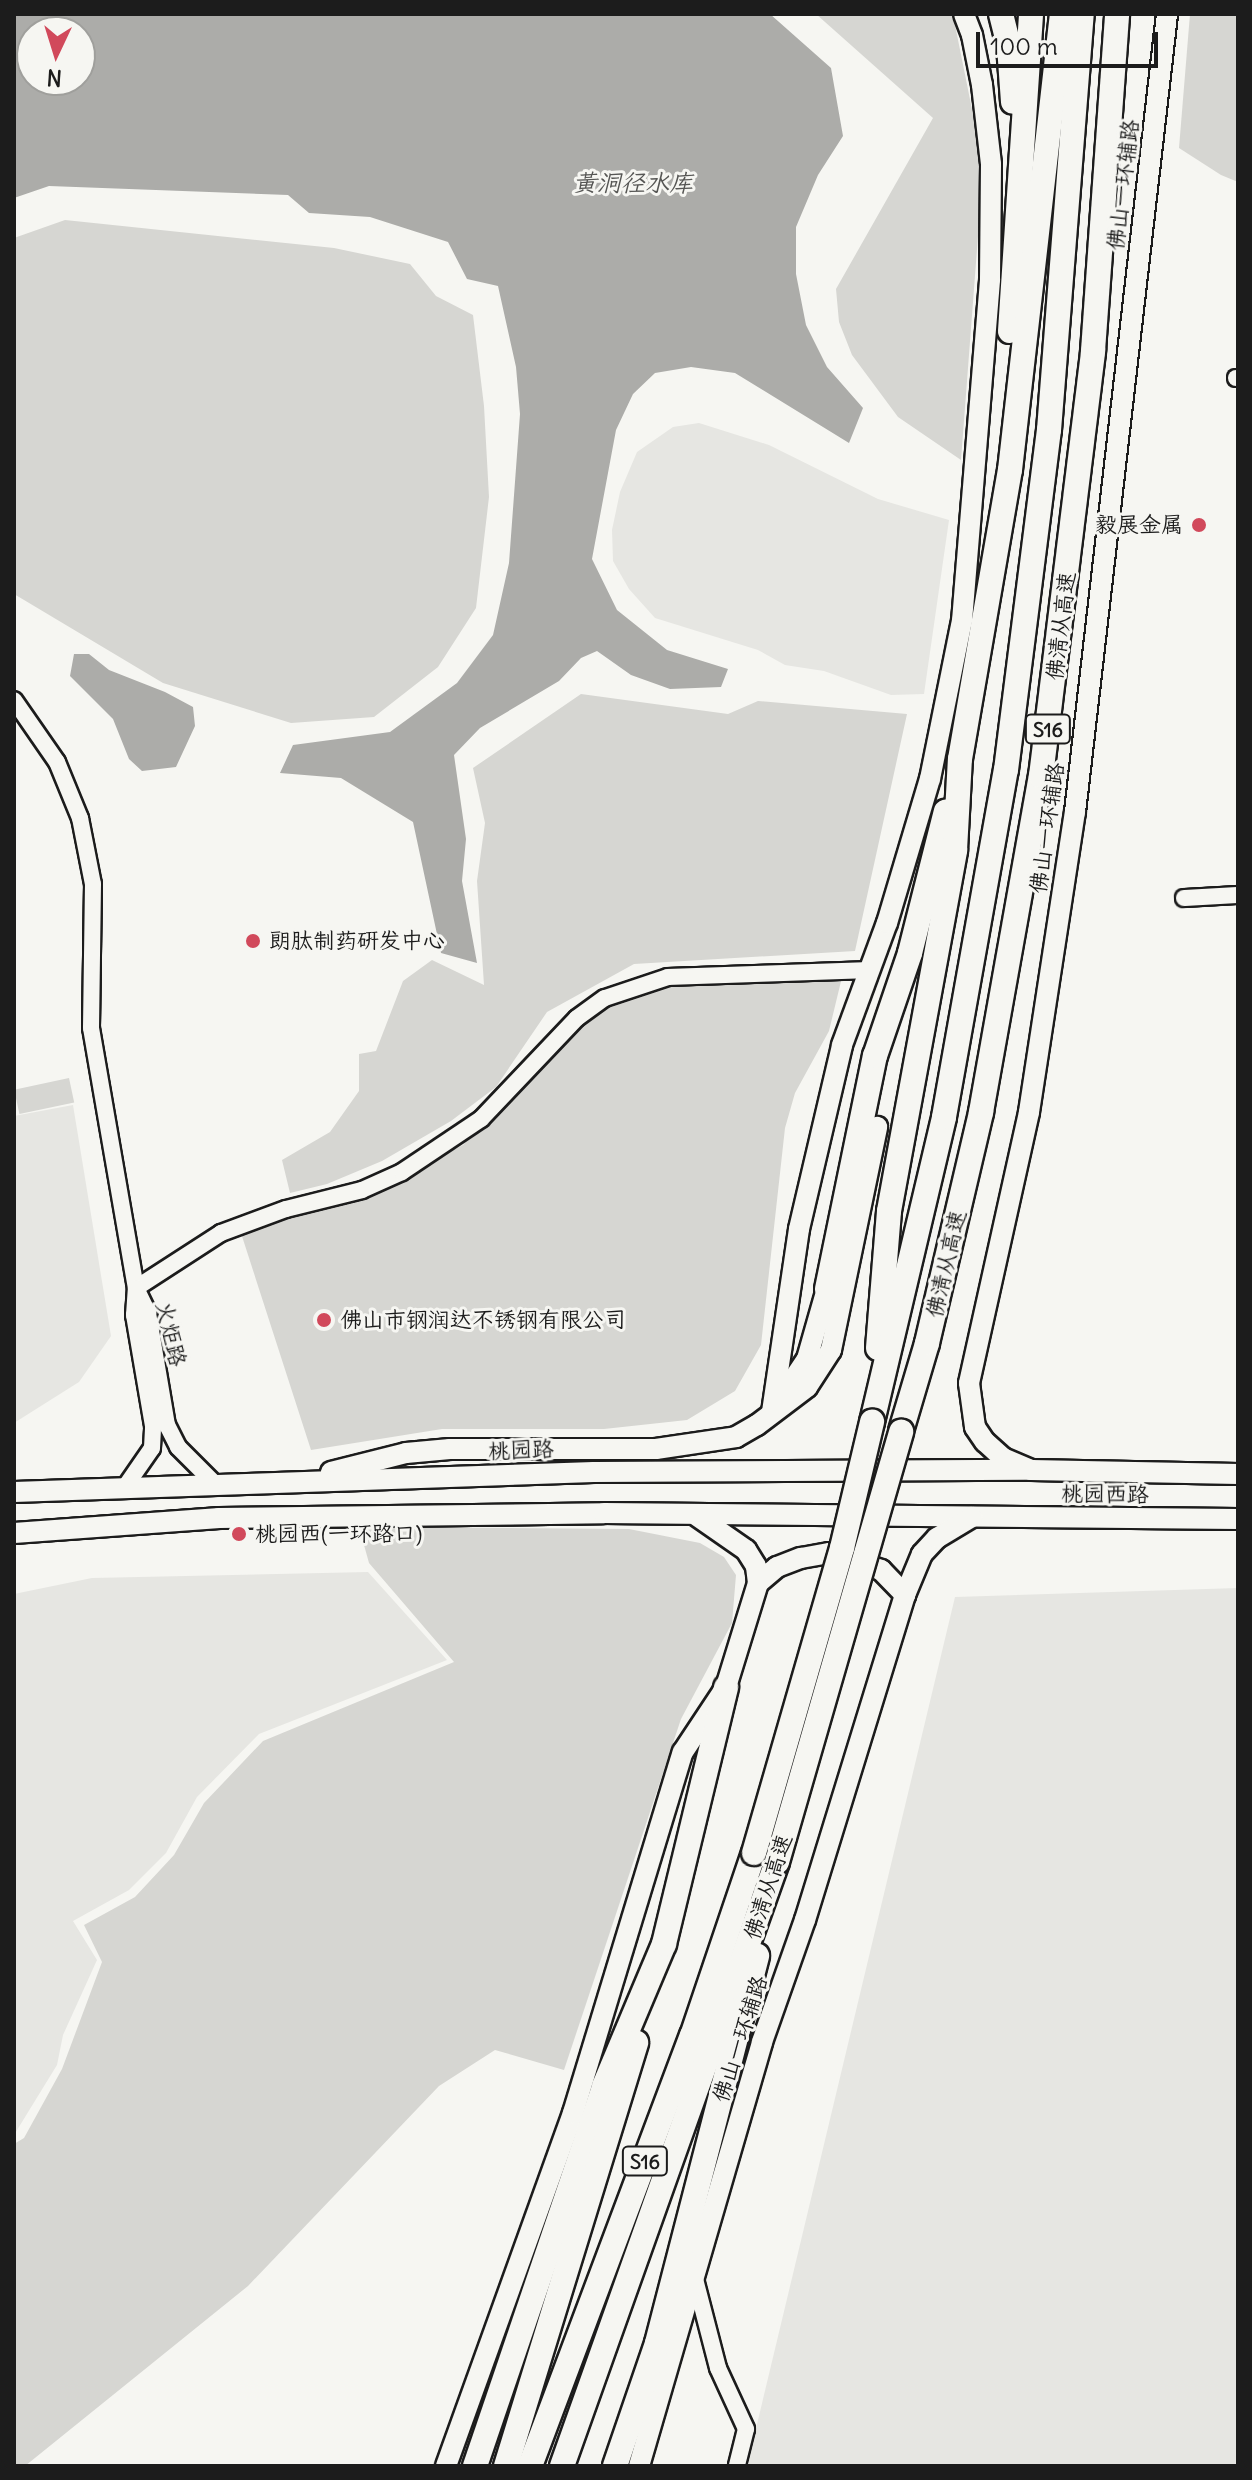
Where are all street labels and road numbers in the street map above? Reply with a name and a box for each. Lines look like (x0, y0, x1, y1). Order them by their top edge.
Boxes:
street label: 佛山一环辅路 (1102, 118, 1144, 252)
street label: 佛清从高速 (1041, 570, 1081, 682)
road number: S16 (1024, 713, 1072, 745)
street label: 佛山一环辅路 (1025, 761, 1069, 895)
street label: 佛清从高速 (921, 1207, 971, 1321)
street label: 火炬路 (151, 1299, 191, 1369)
street label: 桃园路 (488, 1436, 554, 1464)
street label: 桃园西路 (1061, 1480, 1149, 1508)
street label: 佛清从高速 (738, 1831, 798, 1943)
street label: 佛山一环辅路 (707, 1972, 773, 2106)
road number: S16 (621, 2145, 669, 2177)

